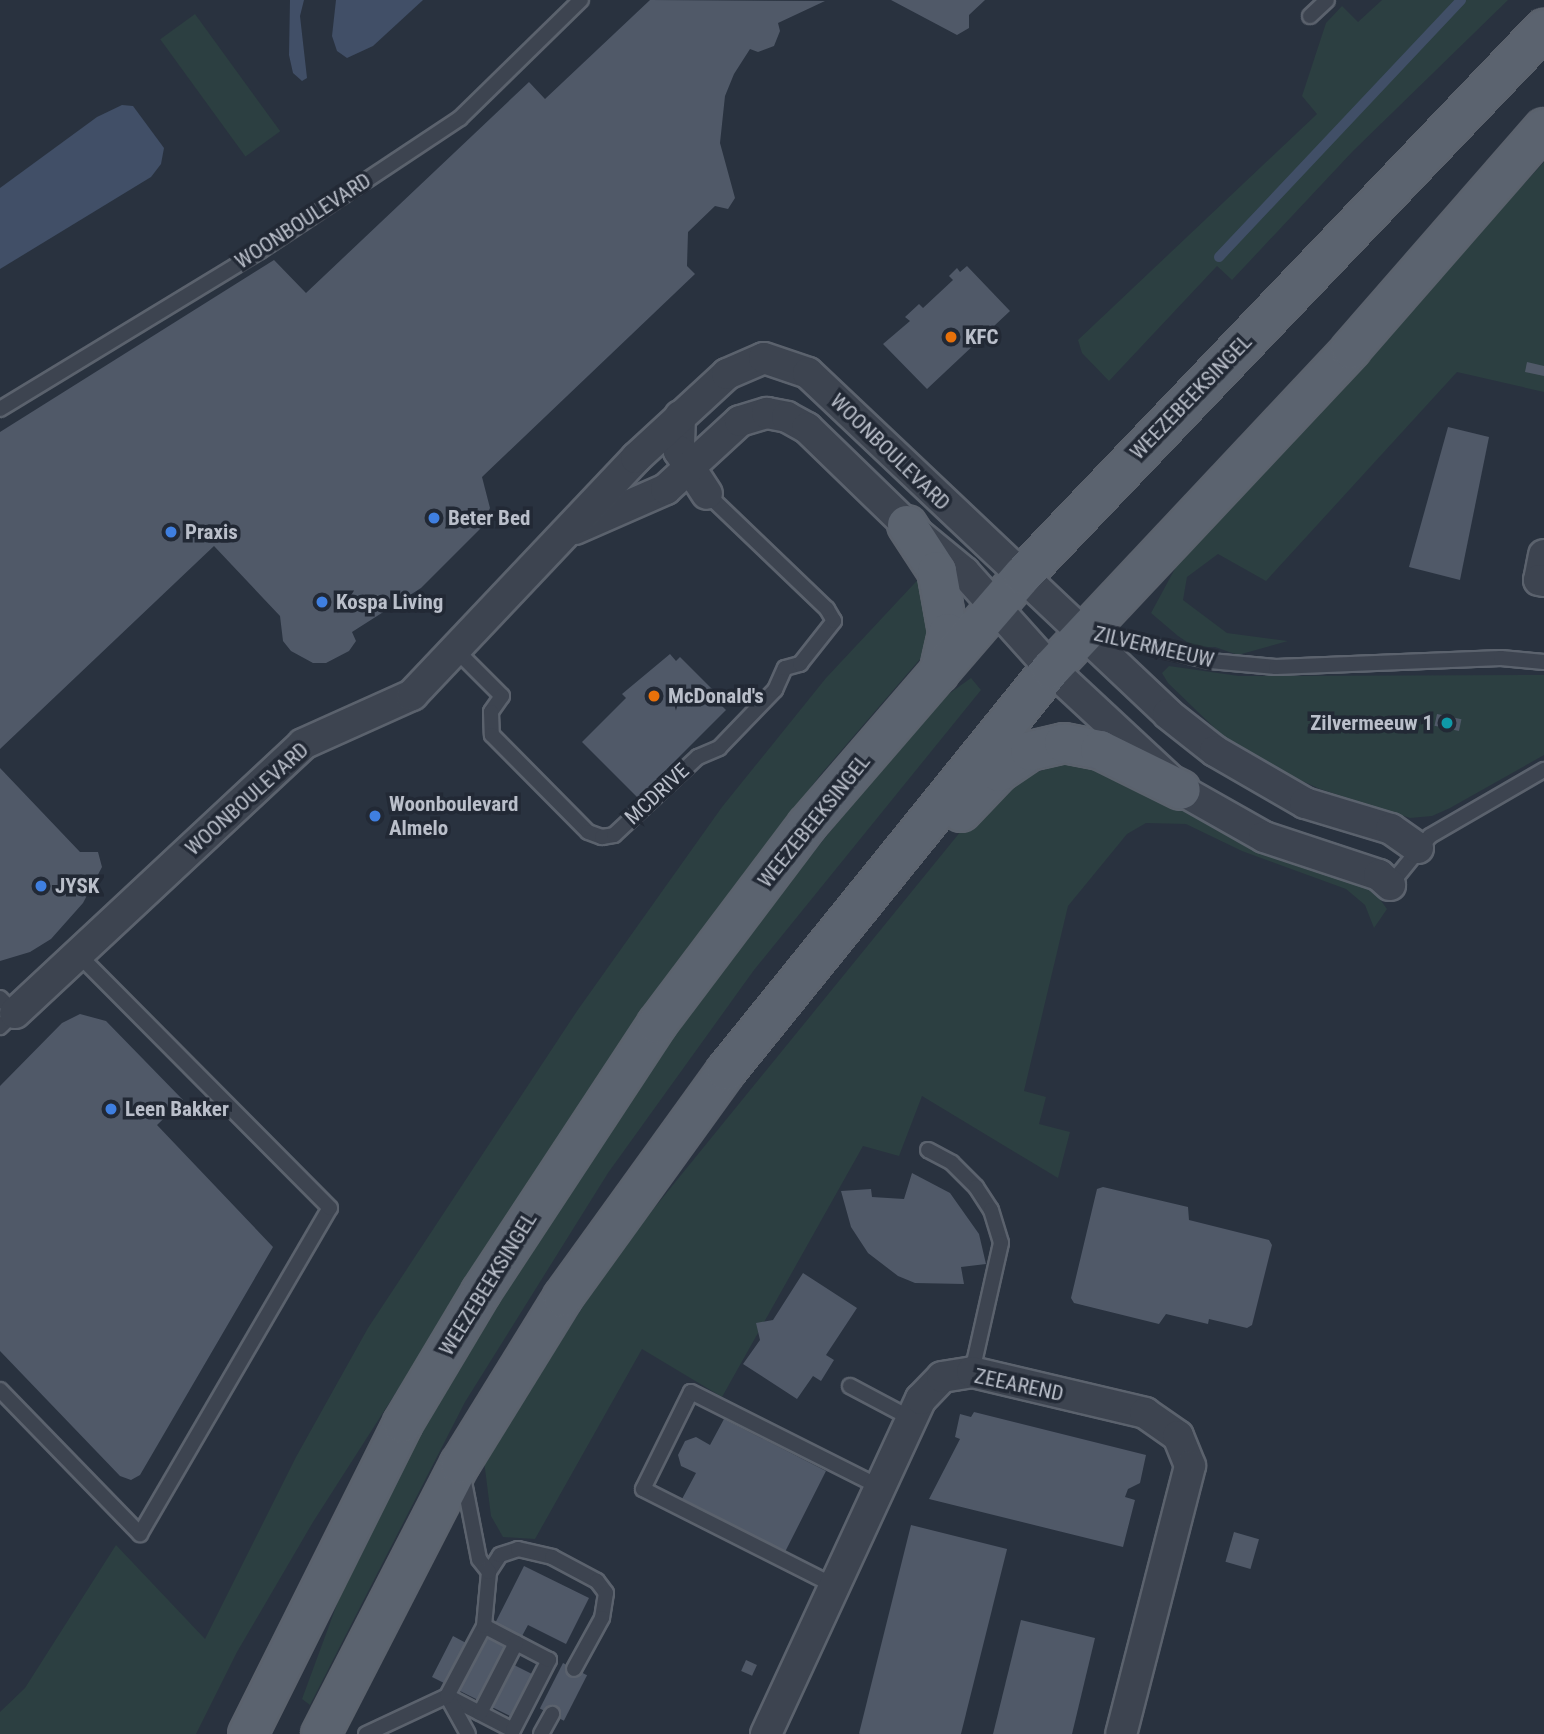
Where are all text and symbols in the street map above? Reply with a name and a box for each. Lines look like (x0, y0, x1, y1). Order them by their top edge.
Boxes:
street label: WOONBOULEVARD (230, 168, 376, 274)
place label: KFC (965, 324, 999, 350)
marker: KFC (943, 329, 959, 345)
street label: WEEZEBEEKSINGEL (1125, 329, 1257, 465)
street label: WOONBOULEVARD (825, 388, 955, 516)
place label: Beter Bed (448, 505, 530, 531)
marker: Beter Bed (426, 510, 442, 526)
place label: Praxis (185, 519, 238, 545)
marker: Praxis (163, 524, 179, 540)
place label: Kospa Living (336, 589, 443, 615)
marker: Kospa Living (314, 594, 330, 610)
street label: ZILVERMEEUW (1092, 621, 1216, 673)
place label: McDonald's (668, 683, 764, 709)
marker: McDonald's (646, 688, 662, 704)
place label: Zilvermeeuw 1 (1310, 710, 1433, 736)
marker: Zilvermeeuw 1 (1439, 715, 1455, 731)
street label: WOONBOULEVARD (180, 737, 314, 861)
street label: WEEZEBEEKSINGEL (753, 749, 875, 893)
street label: MCDRIVE (620, 758, 694, 830)
place label: Woonboulevard Almelo (389, 791, 518, 841)
marker: Woonboulevard Almelo (367, 808, 383, 824)
place label: JYSK (55, 873, 99, 899)
marker: JYSK (33, 878, 49, 894)
place label: Leen Bakker (125, 1096, 229, 1122)
marker: Leen Bakker (103, 1101, 119, 1117)
street label: WEEZEBEEKSINGEL (434, 1208, 542, 1360)
street label: ZEEAREND (972, 1363, 1066, 1407)

